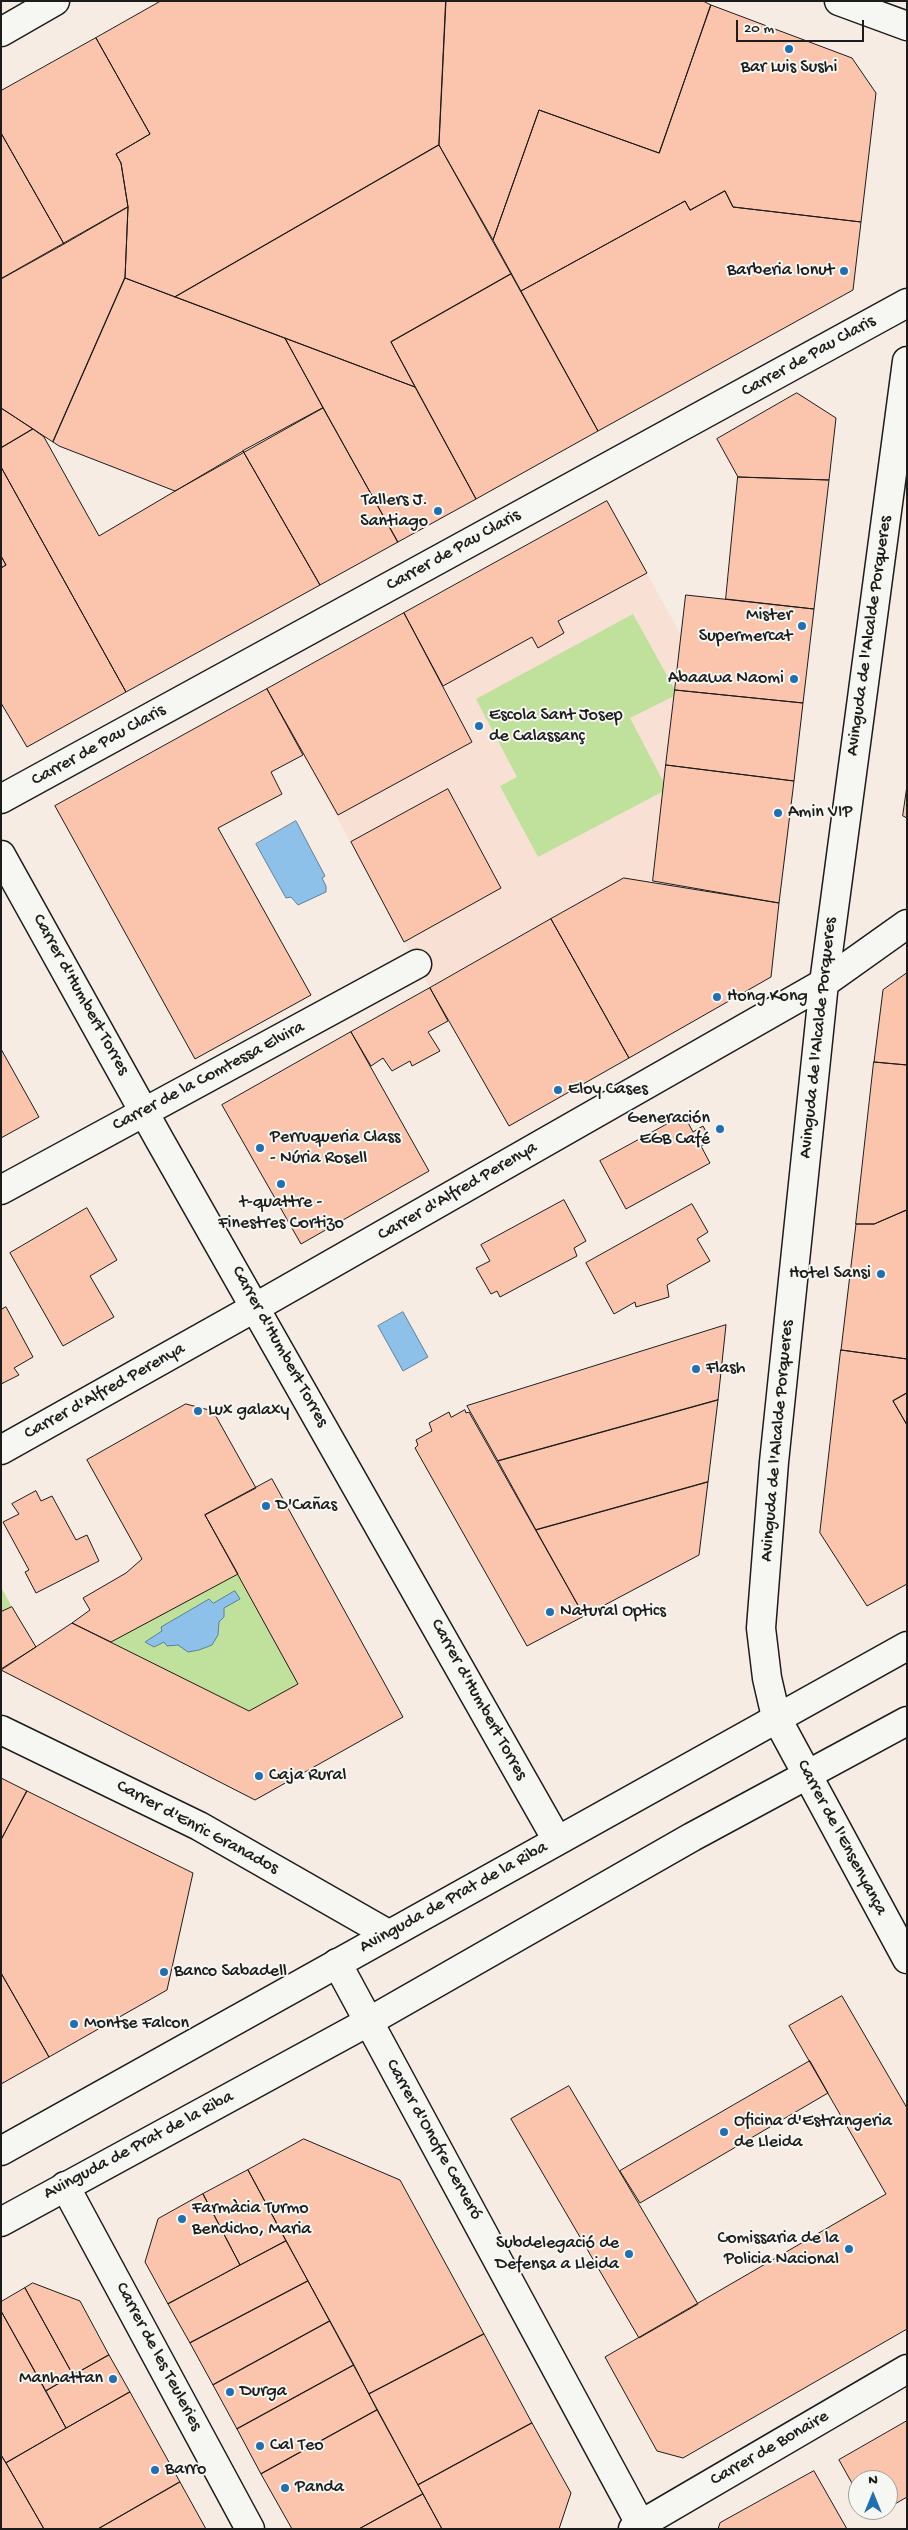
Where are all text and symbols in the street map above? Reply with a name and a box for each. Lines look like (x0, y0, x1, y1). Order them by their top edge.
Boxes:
scale bar (738, 10, 866, 42)
text: 20 m (744, 20, 774, 38)
marker: Bar Luis Sushi (783, 43, 795, 55)
place label: Bar Luis Sushi (741, 57, 837, 79)
place label: Barberia Ionut (727, 260, 834, 282)
marker: Barberia Ionut (838, 265, 850, 277)
street label: Carrer de Pau Claris (738, 311, 880, 403)
place label: Tallers J. Santiago (360, 490, 428, 532)
street label: Carrer de Pau Claris (383, 505, 525, 597)
marker: Tallers J. Santiago (432, 505, 444, 517)
street label: Avinguda de l'Alcalde Porqueres (842, 515, 898, 757)
place label: Mister Supermercat (699, 605, 792, 648)
marker: Mister Supermercat (796, 620, 808, 632)
place label: Abaawa Naomi (668, 668, 784, 690)
marker: Abaawa Naomi (788, 673, 800, 685)
street label: Carrer de Pau Claris (28, 700, 170, 792)
place label: Escola Sant Josep de Calassanç (489, 705, 623, 748)
marker: Escola Sant Josep de Calassanç (473, 720, 485, 732)
place label: Amin VIP (788, 802, 852, 824)
marker: Amin VIP (772, 807, 784, 819)
street label: Carrer d'Humbert Torres (27, 911, 133, 1079)
street label: Avinguda de l'Alcalde Porqueres (796, 916, 842, 1160)
place label: Hong Kong (727, 986, 808, 1008)
marker: Hong Kong (711, 991, 723, 1003)
street label: Carrer de la Comtessa Elvira (109, 1017, 309, 1137)
place label: Eloy Cases (568, 1079, 648, 1101)
marker: Eloy Cases (552, 1084, 564, 1096)
place label: Generación EGB Café (627, 1108, 710, 1150)
marker: Generación EGB Café (714, 1123, 726, 1135)
place label: Perruqueria Class - Núria Rosell (270, 1127, 400, 1170)
street label: Carrer d'Alfred Perenya (374, 1138, 542, 1246)
marker: Perruqueria Class - Núria Rosell (254, 1142, 266, 1154)
marker: t-quattre - Finestres Cortizo (275, 1178, 287, 1190)
place label: t-quattre - Finestres Cortizo (218, 1192, 344, 1234)
street label: Carrer d'Humbert Torres (226, 1263, 332, 1431)
place label: Hotel Sansi (789, 1263, 871, 1285)
marker: Hotel Sansi (875, 1268, 887, 1280)
street label: Avinguda de l'Alcalde Porqueres (757, 1319, 799, 1563)
street label: Carrer d'Alfred Perenya (21, 1339, 189, 1445)
place label: Flash (706, 1358, 745, 1380)
marker: Flash (690, 1363, 702, 1375)
place label: Lux galaxy (208, 1400, 289, 1422)
marker: Lux galaxy (192, 1405, 204, 1417)
place label: D'Cañas (276, 1495, 337, 1517)
marker: D'Cañas (260, 1500, 272, 1512)
place label: Natural Optics (560, 1601, 666, 1623)
marker: Natural Optics (544, 1606, 556, 1618)
street label: Carrer d'Humbert Torres (425, 1616, 531, 1784)
street label: Carrer de l'Ensenyança (791, 1757, 891, 1919)
place label: Caja Rural (269, 1765, 346, 1787)
marker: Caja Rural (253, 1770, 265, 1782)
street label: Carrer d'Enric Granados (112, 1776, 282, 1880)
street label: Avinguda de Prat de la Riba (356, 1837, 552, 1959)
place label: Banco Sabadell (174, 1961, 287, 1983)
marker: Banco Sabadell (158, 1966, 170, 1978)
place label: Montse Falcon (84, 2013, 189, 2035)
marker: Montse Falcon (68, 2018, 80, 2030)
street label: Carrer d'Onofre Cerveró (380, 2056, 486, 2224)
street label: Avinguda de Prat de la Riba (40, 2087, 238, 2205)
place label: Oficina d'Estrangeria de Lleida (734, 2111, 892, 2154)
marker: Oficina d'Estrangeria de Lleida (718, 2126, 730, 2138)
place label: Farmàcia Turmo Bendicho, Maria (192, 2198, 311, 2240)
marker: Farmàcia Turmo Bendicho, Maria (176, 2213, 188, 2225)
place label: Comissaria de la Policia Nacional (717, 2228, 839, 2270)
place label: Subdelegació de Defensa a Lleida (495, 2233, 619, 2276)
marker: Comissaria de la Policia Nacional (843, 2243, 855, 2255)
marker: Subdelegació de Defensa a Lleida (623, 2248, 635, 2260)
street label: Carrer de les Teuleries (110, 2279, 206, 2435)
place label: Manhattan (19, 2368, 103, 2390)
marker: Manhattan (107, 2373, 119, 2385)
place label: Durga (240, 2381, 287, 2403)
marker: Durga (224, 2386, 236, 2398)
street label: Carrer de Bonaire (707, 2406, 833, 2492)
place label: Cal Teo (270, 2435, 324, 2457)
marker: Cal Teo (254, 2440, 266, 2452)
place label: Barro (165, 2459, 206, 2481)
marker: Barro (149, 2464, 161, 2476)
north arrow (848, 2470, 898, 2520)
text: N (868, 2472, 878, 2489)
place label: Panda (295, 2477, 344, 2499)
marker: Panda (279, 2482, 291, 2494)

